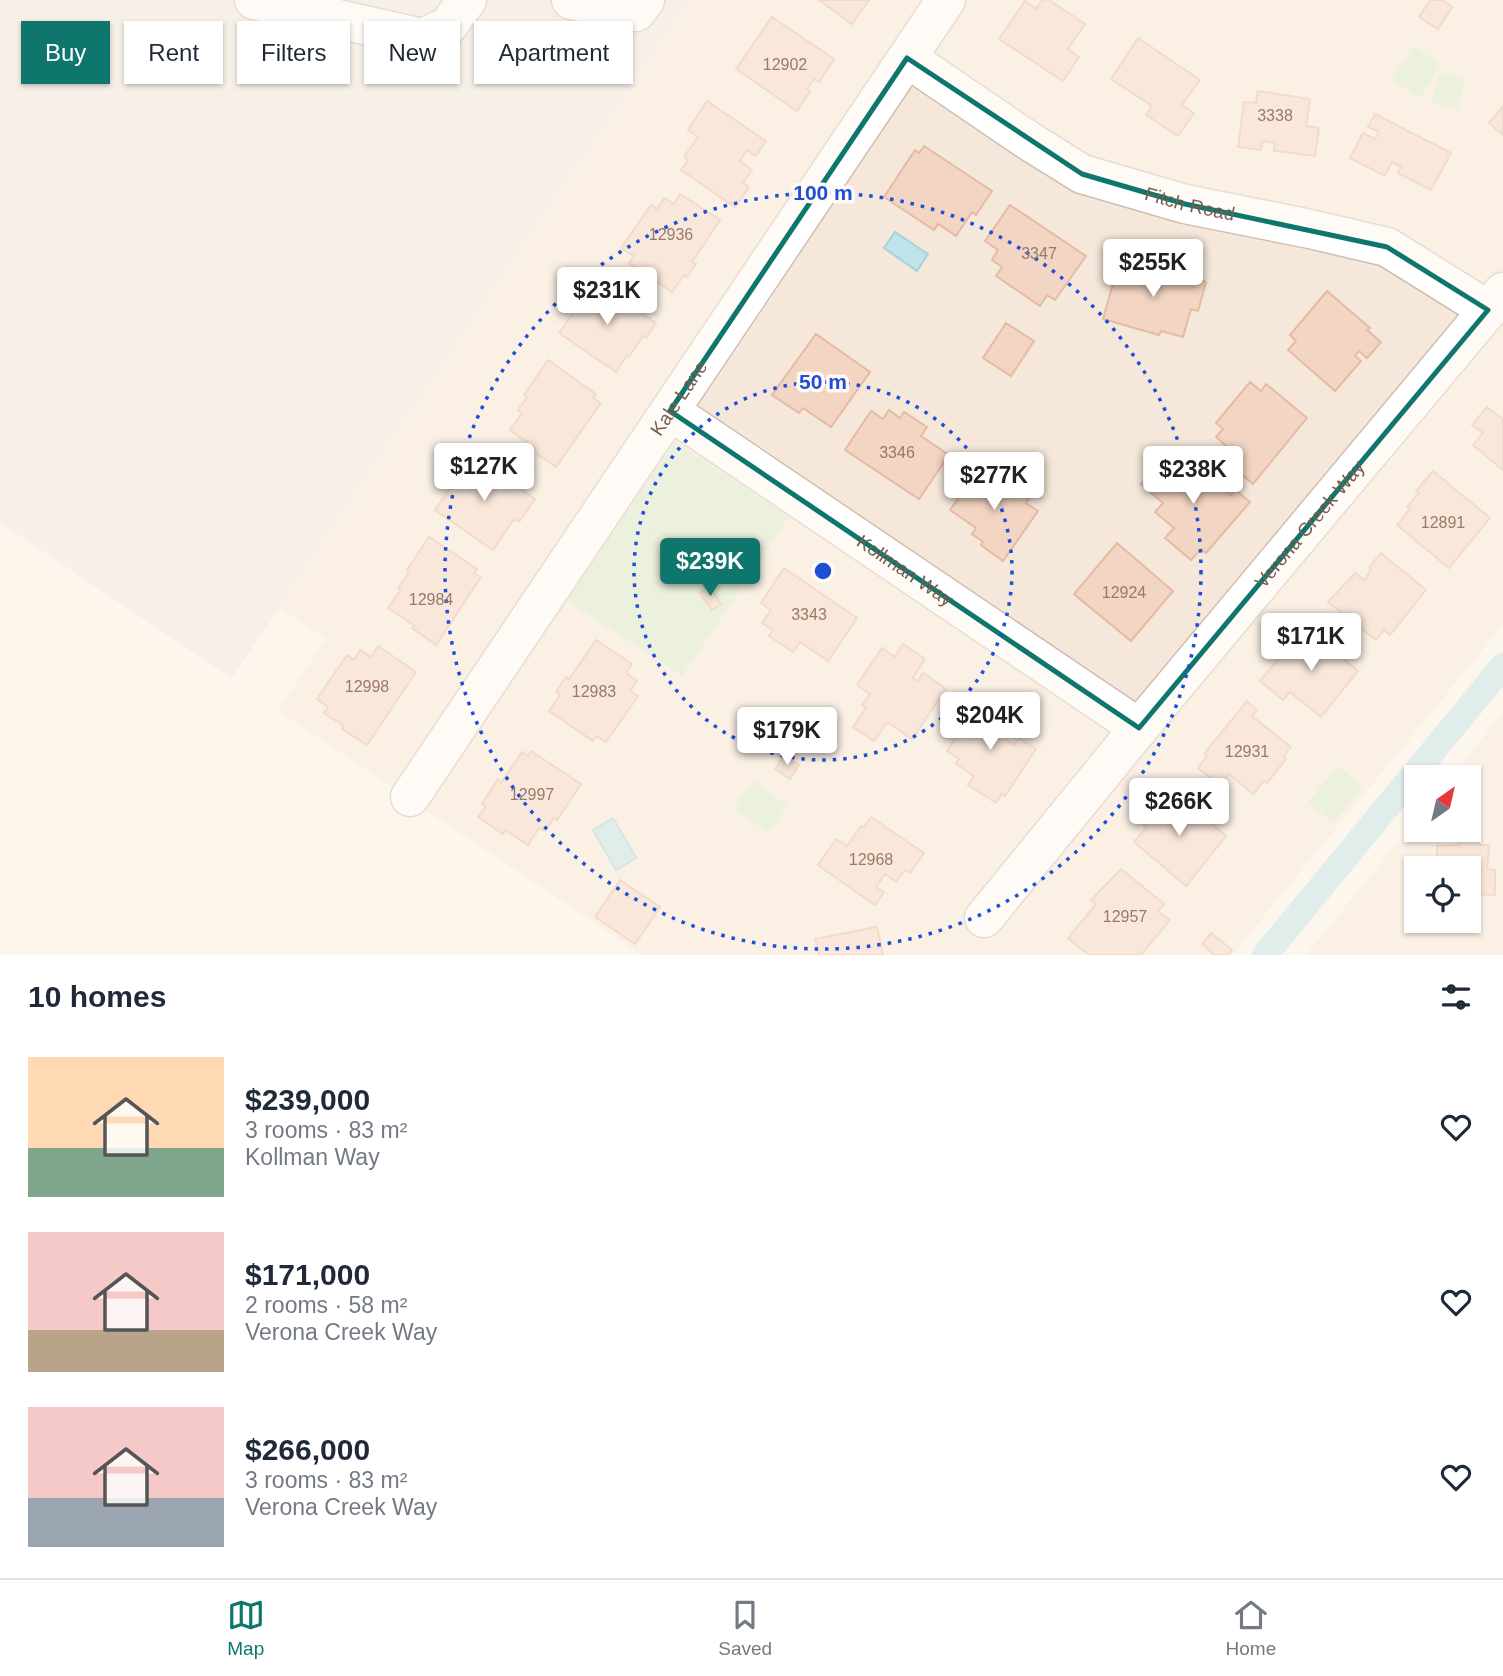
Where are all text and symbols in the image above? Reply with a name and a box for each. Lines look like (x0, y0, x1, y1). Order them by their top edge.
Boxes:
chip: Buy (21, 21, 110, 84)
chip: Rent (124, 21, 223, 84)
chip: Filters (237, 21, 350, 84)
chip: New (364, 21, 460, 84)
chip: Apartment (474, 21, 633, 84)
house number: 12902 (763, 56, 807, 73)
house number: 3338 (1257, 107, 1293, 124)
text: 100 m (793, 181, 853, 204)
street label: Fitch Road (1142, 183, 1237, 225)
house number: 12936 (649, 226, 693, 243)
pin: $255K (1104, 240, 1202, 299)
house number: 3347 (1021, 245, 1057, 262)
text: $255K (1119, 249, 1187, 275)
pin: $231K (558, 268, 656, 327)
text: $231K (573, 277, 641, 303)
street label: Kale Lane (646, 357, 711, 440)
text: 50 m (799, 370, 847, 393)
pin: $127K (435, 444, 533, 503)
house number: 3346 (879, 444, 915, 461)
pin: $238K (1144, 447, 1242, 506)
pin: $277K (945, 452, 1043, 512)
text: $127K (450, 453, 518, 479)
text: $238K (1159, 456, 1227, 482)
street label: Verona Creek Way (1251, 456, 1369, 592)
text: $277K (960, 462, 1028, 488)
house number: 12891 (1421, 514, 1465, 531)
street label: Kollman Way (853, 531, 957, 611)
pin: $239K (661, 538, 759, 598)
text: $239K (676, 548, 744, 574)
centre of rings (811, 559, 835, 583)
house number: 12924 (1102, 584, 1146, 601)
house number: 12984 (409, 591, 453, 608)
house number: 3343 (791, 606, 827, 623)
pin: $171K (1262, 614, 1360, 673)
text: $171K (1277, 623, 1345, 649)
house number: 12998 (345, 678, 389, 695)
house number: 12983 (572, 683, 616, 700)
pin: $204K (941, 692, 1039, 752)
text: $204K (956, 702, 1024, 728)
pin: $179K (738, 708, 836, 767)
text: $179K (753, 717, 821, 743)
house number: 12931 (1225, 743, 1269, 760)
north arrow (1404, 765, 1480, 842)
map controls (1404, 765, 1481, 933)
pin: $266K (1130, 778, 1228, 838)
house number: 12997 (510, 786, 554, 803)
text: $266K (1145, 788, 1213, 814)
house number: 12968 (849, 851, 893, 868)
button: locate (1404, 856, 1481, 933)
house number: 12957 (1103, 908, 1147, 925)
icon: filters (1437, 978, 1475, 1016)
text: 10 homes (28, 980, 166, 1013)
text: $239,000 (245, 1083, 370, 1116)
icon: home (84, 1085, 168, 1169)
icon: heart (1437, 1108, 1475, 1146)
text: 3 rooms · 83 m² (245, 1117, 407, 1143)
text: Kollman Way (245, 1144, 380, 1170)
text: $171,000 (245, 1258, 370, 1291)
icon: home (84, 1260, 168, 1344)
icon: heart (1437, 1283, 1475, 1321)
text: 2 rooms · 58 m² (245, 1292, 407, 1318)
text: Verona Creek Way (245, 1319, 437, 1345)
text: $266,000 (245, 1433, 370, 1466)
icon: home (84, 1435, 168, 1519)
icon: heart (1437, 1458, 1475, 1496)
text: 3 rooms · 83 m² (245, 1467, 407, 1493)
text: Verona Creek Way (245, 1494, 437, 1520)
tab: Map (227, 1596, 265, 1660)
tab: Saved (718, 1596, 772, 1660)
tab: Home (1226, 1596, 1276, 1660)

